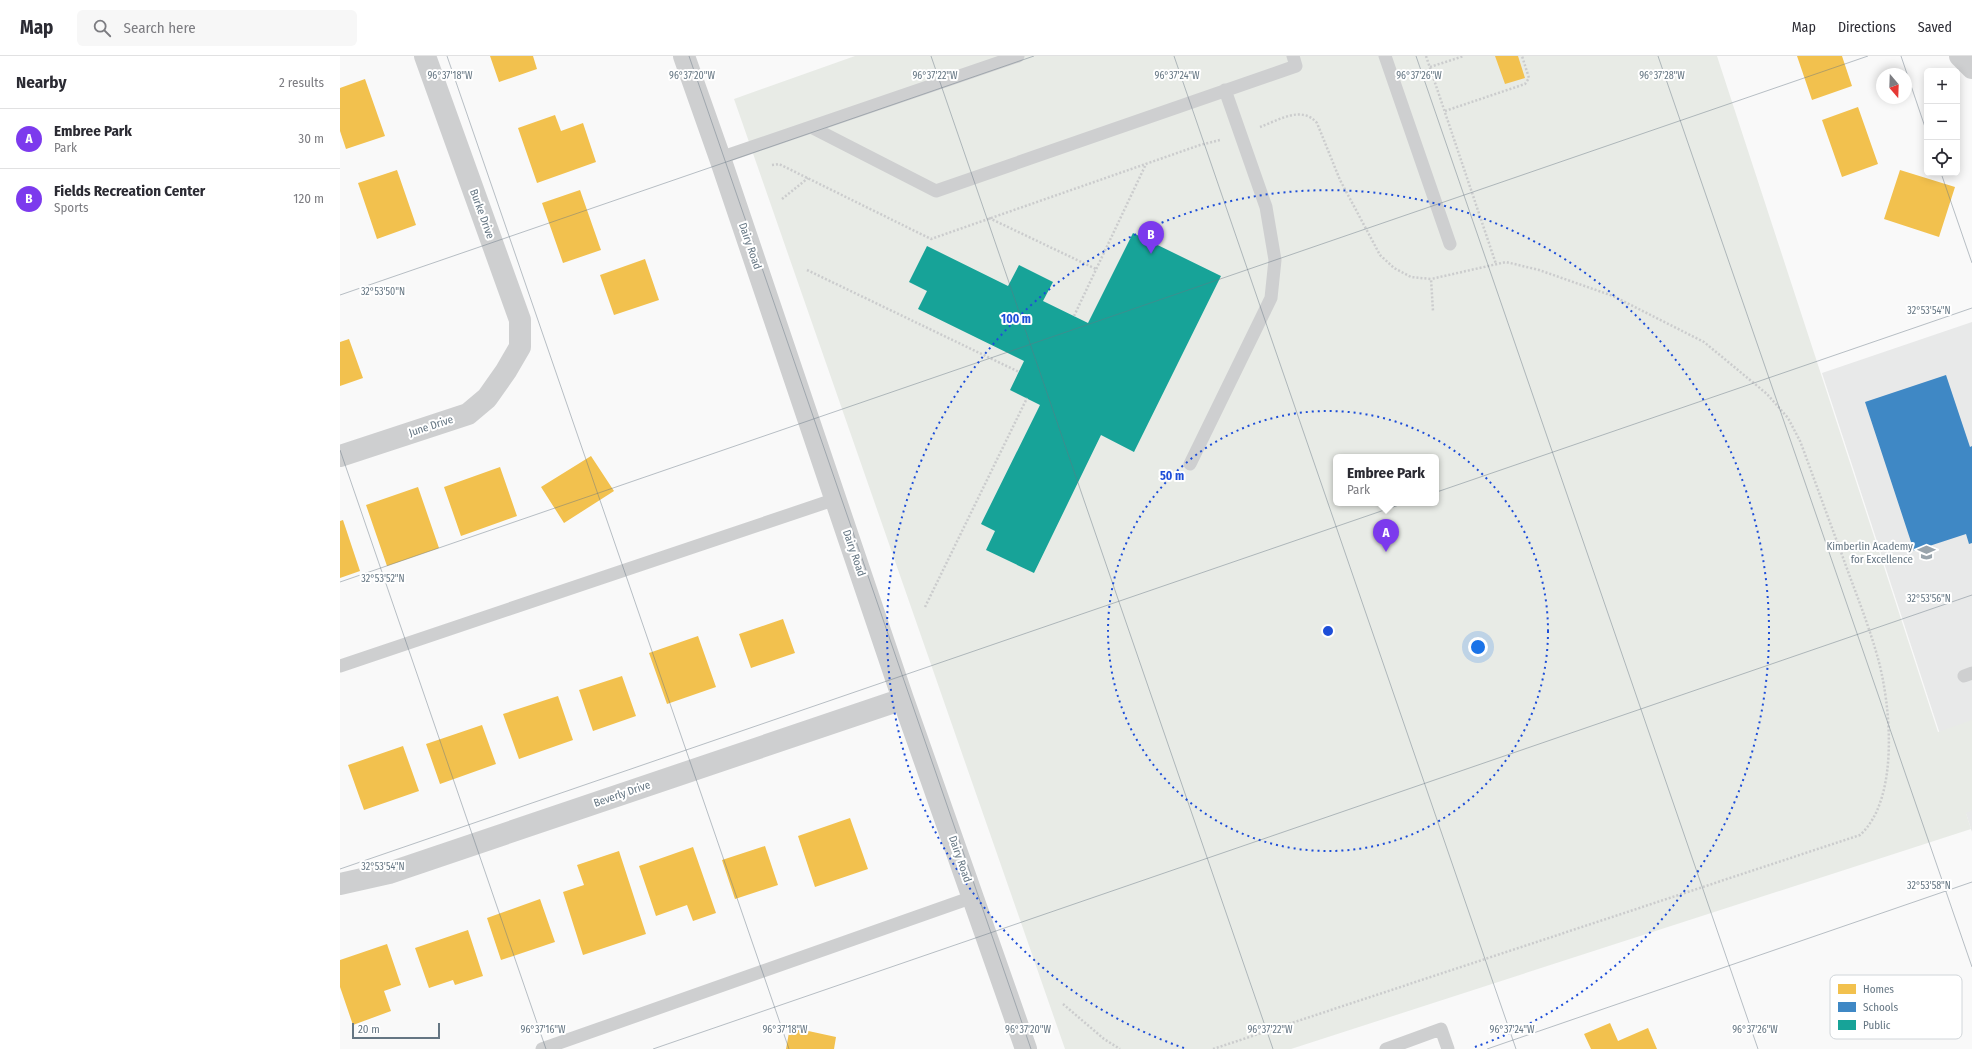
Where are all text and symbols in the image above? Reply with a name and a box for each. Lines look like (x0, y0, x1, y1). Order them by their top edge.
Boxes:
search box (77, 10, 357, 46)
text: Map (20, 16, 53, 39)
icon: search (91, 17, 113, 39)
text: Search here (123, 19, 196, 37)
text: Map (1792, 19, 1816, 36)
text: Directions (1838, 19, 1896, 36)
text: Saved (1918, 19, 1952, 36)
north arrow (1876, 68, 1912, 104)
map controls (1924, 68, 1960, 176)
button: + (1924, 68, 1960, 104)
text: 96°37'18"W (427, 70, 473, 82)
text: 96°37'20"W (669, 70, 715, 82)
text: 96°37'22"W (912, 70, 958, 82)
text: 96°37'24"W (1155, 70, 1200, 82)
text: 96°37'26"W (1396, 70, 1442, 82)
text: 96°37'28"W (1639, 70, 1685, 82)
text: Nearby (16, 72, 67, 93)
text: 2 results (279, 75, 324, 90)
button: − (1924, 104, 1960, 140)
text: Embree Park (54, 122, 132, 140)
text: A (25, 131, 33, 146)
text: 30 m (298, 131, 324, 146)
text: Park (54, 140, 77, 155)
button: locate (1924, 140, 1960, 176)
text: Fields Recreation Center (54, 182, 205, 200)
street label: Burke Drive (467, 187, 497, 241)
text: B (25, 191, 33, 206)
text: 120 m (293, 191, 324, 206)
text: Sports (54, 200, 89, 215)
street label: Dairy Road (736, 221, 764, 271)
pin: B (1138, 221, 1164, 254)
text: 32°53'50"N (361, 286, 405, 298)
text: 32°53'54"N (1907, 305, 1951, 317)
text: 100 m (1001, 312, 1031, 326)
street label: June Drive (407, 413, 455, 439)
popup (1333, 454, 1439, 506)
text: Embree Park (1347, 464, 1425, 482)
text: 50 m (1160, 469, 1184, 483)
text: Park (1347, 482, 1370, 497)
pin: A (1373, 519, 1399, 552)
street label: Dairy Road (840, 528, 868, 578)
place label: Kimberlin Academy for Excellence (1826, 540, 1913, 566)
school or university icon: Kimberlin Academy for Excellence (1916, 542, 1936, 562)
text: 32°53'52"N (361, 573, 405, 585)
text: 32°53'56"N (1907, 593, 1951, 605)
centre of rings (1321, 624, 1335, 638)
your location (1468, 637, 1488, 657)
street label: Beverly Drive (592, 778, 652, 810)
street label: Dairy Road (946, 834, 974, 884)
text: 32°53'54"N (361, 861, 405, 873)
text: 32°53'58"N (1907, 880, 1951, 892)
legend (1830, 975, 1962, 1039)
text: Homes (1863, 983, 1894, 996)
text: Schools (1863, 1001, 1898, 1014)
text: Public (1863, 1019, 1891, 1032)
scale bar (352, 1021, 440, 1040)
text: 20 m (358, 1023, 380, 1036)
text: 96°37'16"W (521, 1024, 566, 1036)
text: 96°37'18"W (762, 1024, 808, 1036)
text: 96°37'20"W (1005, 1024, 1051, 1036)
text: 96°37'22"W (1247, 1024, 1293, 1036)
text: 96°37'24"W (1490, 1024, 1535, 1036)
text: 96°37'26"W (1732, 1024, 1778, 1036)

